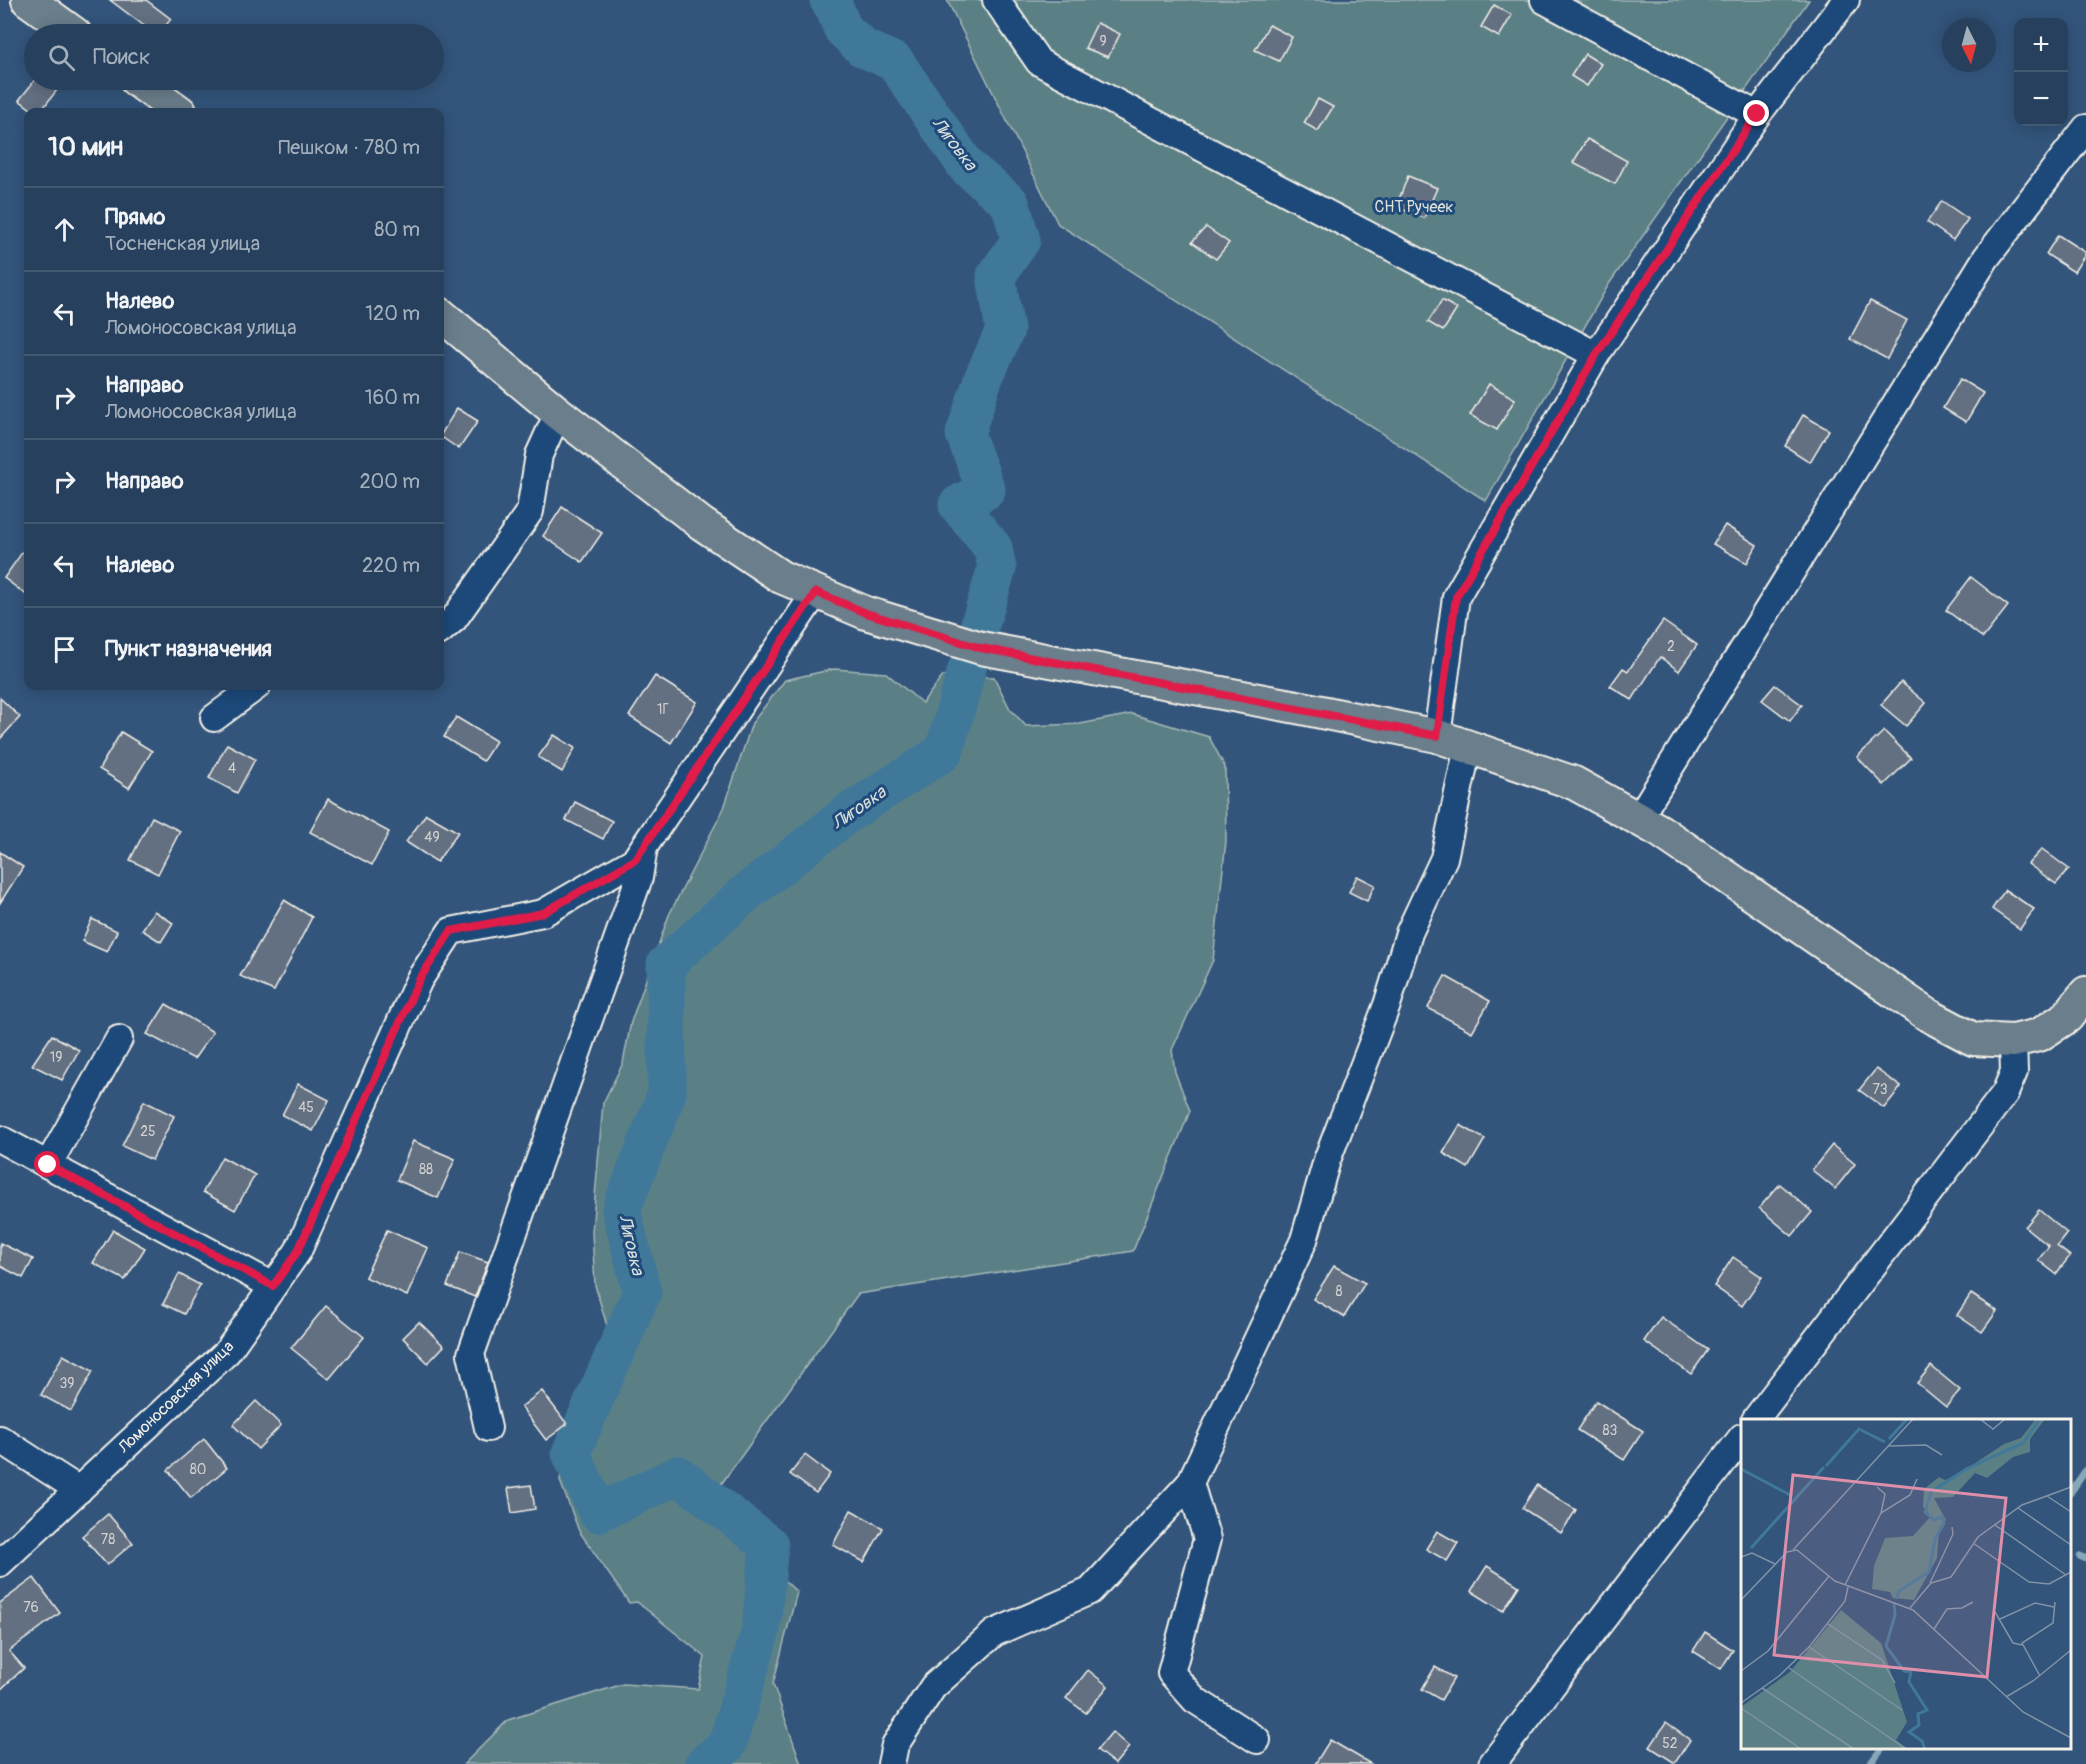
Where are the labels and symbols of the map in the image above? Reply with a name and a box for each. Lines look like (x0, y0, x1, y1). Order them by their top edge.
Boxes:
north arrow (1942, 18, 1996, 72)
house number: 9 (1099, 33, 1107, 50)
route end (1743, 100, 1769, 126)
water label: Лиговка (926, 113, 983, 177)
park label: СНТ Ручеек (1374, 197, 1454, 217)
house number: 2 (1667, 638, 1675, 655)
house number: 1Г (657, 701, 669, 718)
house number: 4 (228, 760, 236, 777)
water label: Лиговка (827, 780, 892, 835)
house number: 49 (424, 829, 440, 846)
house number: 19 (50, 1049, 62, 1066)
house number: 73 (1872, 1081, 1888, 1098)
house number: 45 (298, 1099, 314, 1116)
house number: 25 (140, 1123, 156, 1140)
route start (34, 1151, 60, 1177)
house number: 88 (419, 1161, 433, 1178)
water label: Лиговка (613, 1213, 649, 1279)
house number: 8 (1335, 1283, 1343, 1300)
street label: Ломоносовская улица (113, 1337, 238, 1458)
house number: 39 (59, 1375, 75, 1392)
inset map (1741, 1419, 2071, 1749)
house number: 83 (1603, 1422, 1618, 1439)
house number: 80 (190, 1461, 206, 1478)
house number: 78 (101, 1531, 115, 1548)
house number: 76 (23, 1599, 39, 1616)
house number: 52 (1662, 1735, 1678, 1752)

